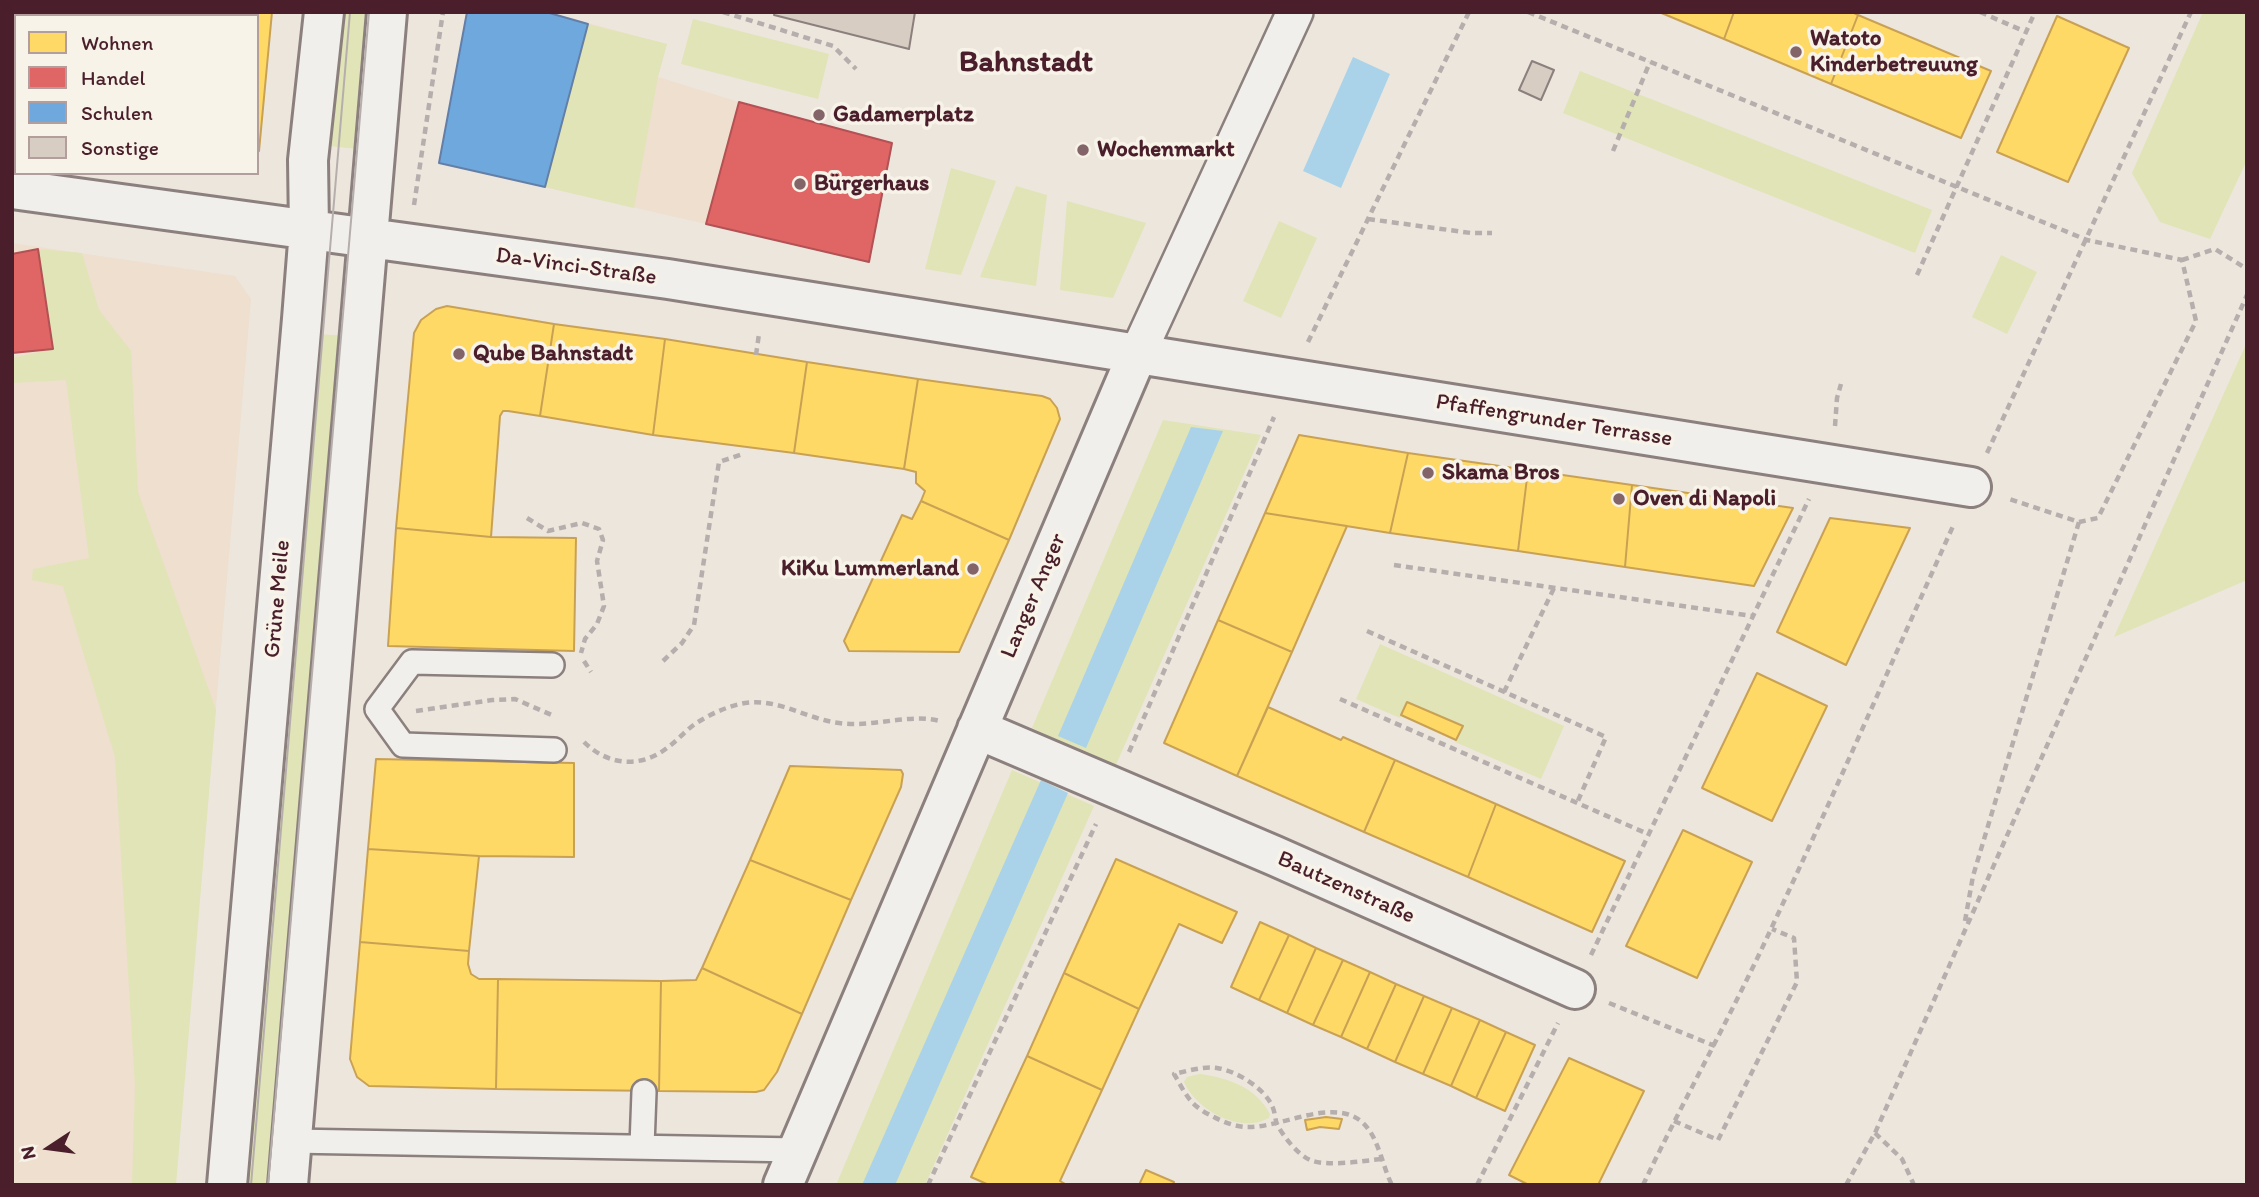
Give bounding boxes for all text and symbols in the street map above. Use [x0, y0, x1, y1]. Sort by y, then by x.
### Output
legend [14, 14, 259, 175]
place label: Watoto Kinderbetreuung [1810, 25, 1978, 79]
text: Wohnen [81, 30, 153, 55]
marker: Watoto Kinderbetreuung [1788, 44, 1804, 60]
district label: Bahnstadt [959, 45, 1093, 81]
text: Handel [81, 65, 146, 90]
text: Schulen [81, 100, 153, 125]
place label: Gadamerplatz [833, 101, 974, 129]
marker: Gadamerplatz [811, 107, 827, 123]
text: Sonstige [81, 135, 159, 160]
place label: Wochenmarkt [1097, 136, 1235, 164]
marker: Wochenmarkt [1075, 142, 1091, 158]
place label: Bürgerhaus [814, 170, 929, 198]
marker: Bürgerhaus [792, 176, 808, 192]
street label: Da-Vinci-Straße [494, 242, 658, 292]
place label: Qube Bahnstadt [473, 340, 633, 368]
marker: Qube Bahnstadt [451, 346, 467, 362]
street label: Pfaffengrunder Terrasse [1434, 389, 1674, 453]
place label: Skama Bros [1442, 459, 1560, 487]
marker: Skama Bros [1420, 465, 1436, 481]
place label: Oven di Napoli [1633, 485, 1776, 513]
marker: Oven di Napoli [1611, 491, 1627, 507]
street label: Langer Anger [995, 529, 1073, 663]
street label: Grüne Meile [259, 539, 297, 659]
place label: KiKu Lummerland [781, 555, 959, 583]
marker: KiKu Lummerland [965, 561, 981, 577]
street label: Bautzenstraße [1273, 845, 1419, 931]
north arrow [14, 1113, 84, 1183]
text: N [15, 1144, 41, 1162]

